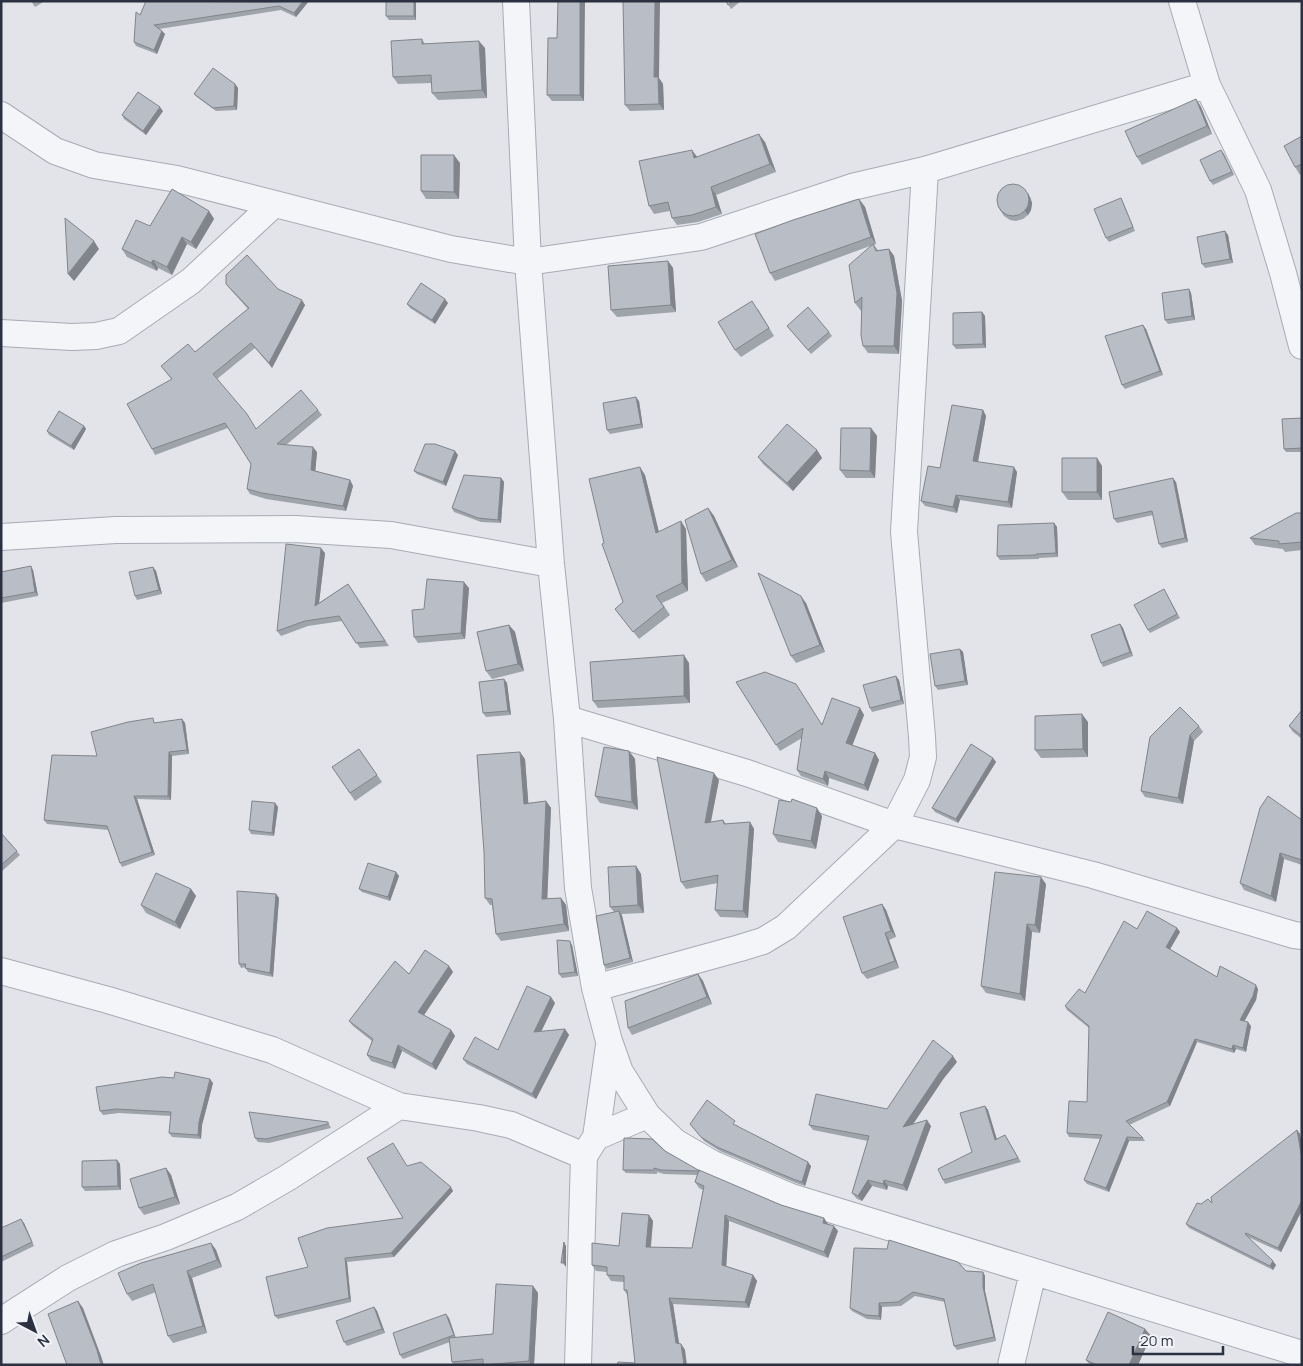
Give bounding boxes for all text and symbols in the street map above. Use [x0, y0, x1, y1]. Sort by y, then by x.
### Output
north arrow [10, 1306, 60, 1356]
scale bar [1133, 1324, 1223, 1356]
text: 20 m [1140, 1330, 1173, 1351]
text: N [34, 1331, 54, 1352]

